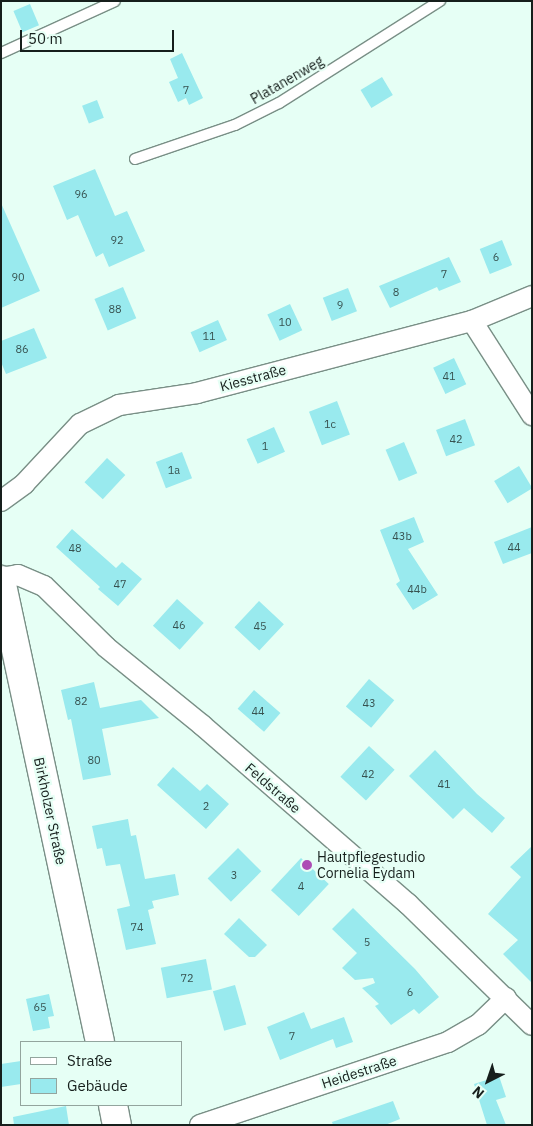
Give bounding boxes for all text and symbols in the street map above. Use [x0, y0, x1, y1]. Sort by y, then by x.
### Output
scale bar [22, 20, 176, 52]
text: 50 m [28, 29, 63, 48]
street label: Platanenweg [248, 52, 326, 108]
house number: 7 [183, 83, 189, 97]
house number: 96 [74, 187, 88, 201]
house number: 92 [110, 233, 124, 247]
house number: 6 [493, 250, 499, 264]
house number: 7 [441, 267, 447, 281]
house number: 90 [11, 270, 25, 284]
house number: 8 [393, 285, 399, 299]
house number: 9 [337, 298, 343, 312]
house number: 88 [108, 302, 122, 316]
house number: 10 [278, 315, 292, 329]
house number: 11 [202, 329, 216, 343]
house number: 86 [15, 342, 29, 356]
street label: Kiesstraße [218, 361, 288, 395]
house number: 41 [442, 369, 456, 383]
house number: 1c [324, 417, 336, 431]
house number: 42 [449, 432, 463, 446]
house number: 1 [262, 439, 268, 453]
house number: 1a [168, 463, 180, 477]
house number: 43b [392, 529, 412, 543]
house number: 44 [507, 540, 521, 554]
house number: 48 [68, 541, 82, 555]
house number: 47 [113, 577, 127, 591]
house number: 44b [407, 582, 427, 596]
house number: 46 [172, 618, 186, 632]
house number: 45 [253, 619, 267, 633]
house number: 82 [74, 694, 88, 708]
house number: 43 [362, 696, 376, 710]
house number: 44 [251, 704, 265, 718]
house number: 80 [87, 753, 101, 767]
street label: Birkholzer Straße [30, 756, 70, 866]
street label: Feldstraße [242, 759, 304, 817]
house number: 42 [361, 767, 375, 781]
house number: 41 [437, 777, 451, 791]
house number: 2 [203, 799, 209, 813]
place label: Hautpflegestudio Cornelia Eydam [317, 849, 425, 882]
marker: Hautpflegestudio Cornelia Eydam [301, 859, 313, 871]
house number: 3 [231, 868, 237, 882]
house number: 4 [298, 879, 304, 893]
house number: 74 [130, 920, 144, 934]
house number: 5 [364, 935, 370, 949]
house number: 72 [180, 971, 194, 985]
house number: 6 [407, 985, 413, 999]
house number: 65 [33, 1000, 47, 1014]
house number: 7 [289, 1029, 295, 1043]
legend [20, 1041, 182, 1106]
text: Straße [67, 1051, 112, 1070]
street label: Heidestraße [319, 1052, 399, 1092]
north arrow [463, 1056, 513, 1106]
text: Gebäude [67, 1076, 128, 1095]
text: N [468, 1082, 488, 1102]

